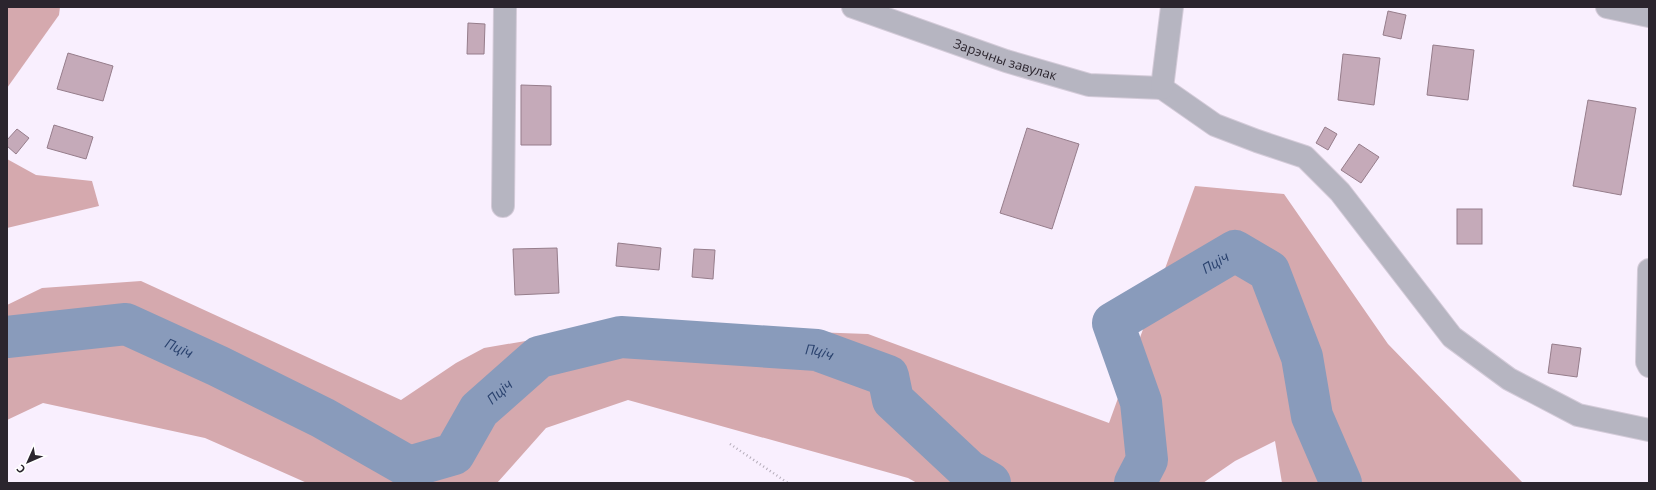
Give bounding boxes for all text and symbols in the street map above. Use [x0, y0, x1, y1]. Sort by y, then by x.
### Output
street label: Зарэчны завулак [951, 34, 1059, 84]
water label: Пціч [1198, 246, 1233, 278]
water label: Пціч [162, 333, 197, 363]
water label: Пціч [805, 339, 837, 364]
water label: Пціч [482, 374, 517, 408]
north arrow [8, 442, 48, 482]
text: С [13, 462, 28, 477]

